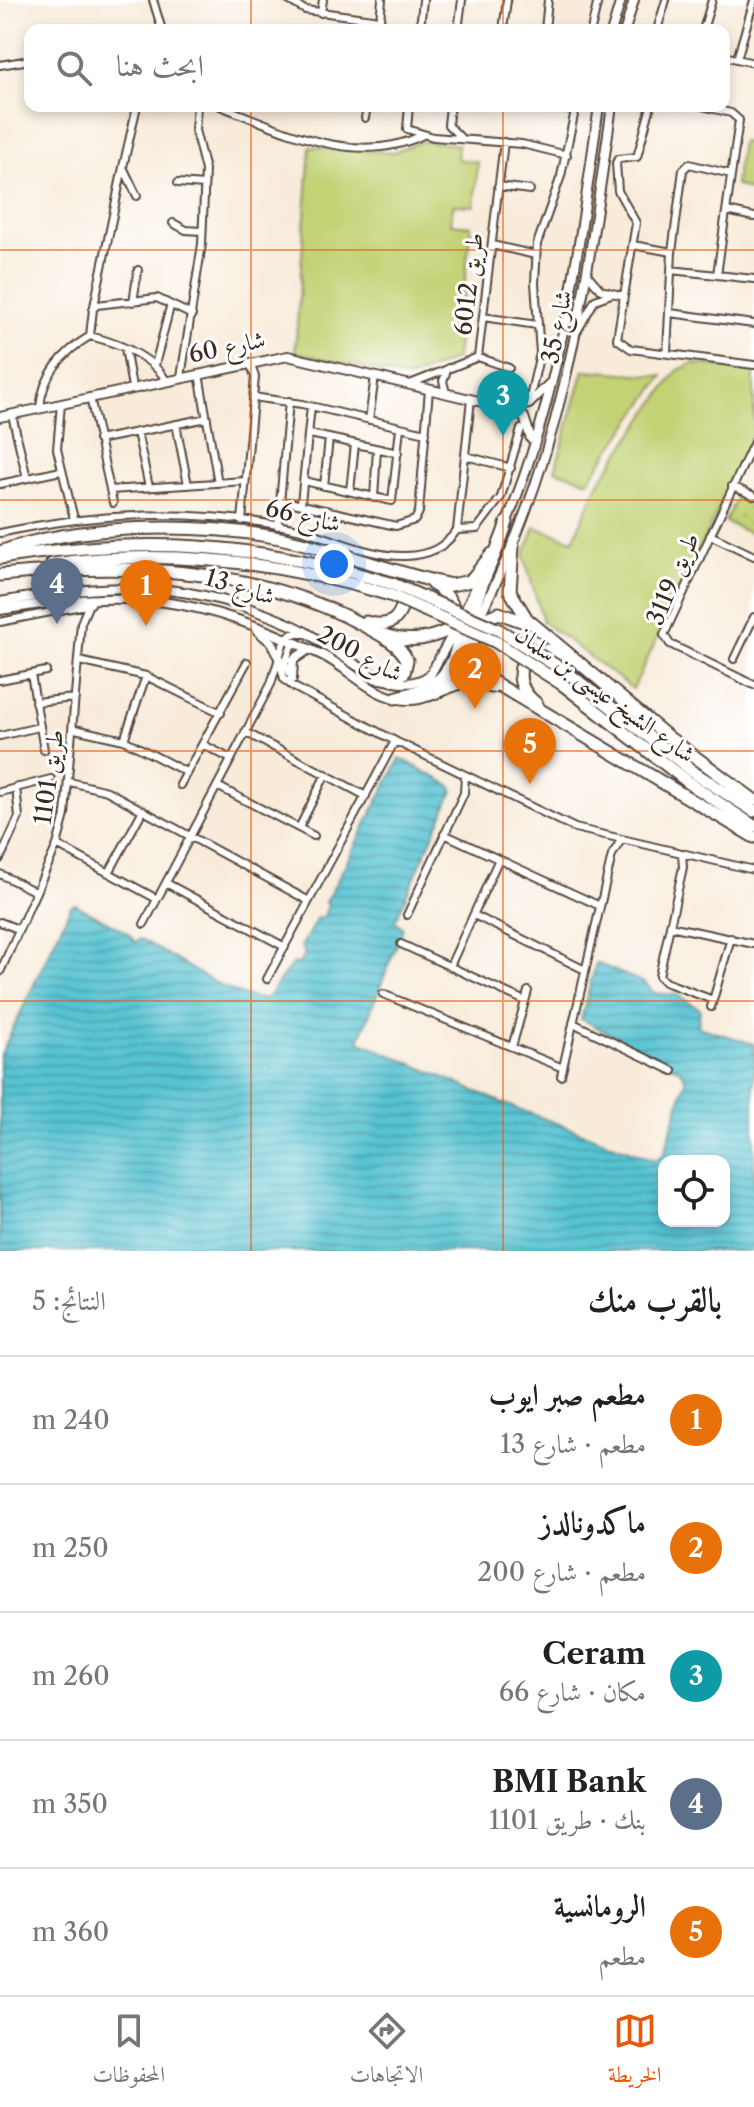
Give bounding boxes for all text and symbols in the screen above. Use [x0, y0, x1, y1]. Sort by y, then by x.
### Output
search box [24, 24, 730, 112]
icon: search [52, 46, 96, 90]
text: ابحث هنا [116, 47, 204, 84]
street label: طريق 6012 [448, 231, 490, 337]
street label: شارع 35 [535, 288, 584, 367]
street label: شارع 60 [186, 324, 269, 375]
pin: 3 [477, 370, 529, 436]
street label: شارع 66 [261, 493, 343, 544]
street label: طريق 3119 [640, 528, 706, 630]
your location [314, 544, 354, 584]
pin: 4 [31, 558, 83, 624]
pin: 1 [120, 560, 172, 626]
street label: شارع 13 [200, 562, 279, 617]
street label: شارع 200 [310, 619, 408, 693]
street label: شارع الشيخ عيسى بن سلمان [506, 619, 701, 774]
pin: 2 [449, 643, 501, 709]
pin: 5 [504, 718, 556, 784]
street label: طريق 1101 [27, 727, 71, 827]
map controls [658, 1155, 730, 1227]
button: locate [658, 1155, 730, 1227]
text: بالقرب منك [588, 1278, 722, 1320]
text: النتائج: 5 [32, 1285, 106, 1317]
text: مطعم صبر ايوب [488, 1376, 646, 1413]
text: 240 m [32, 1404, 110, 1436]
text: 1 [690, 1404, 702, 1436]
text: مطعم · شارع 13 [500, 1428, 646, 1460]
text: ماكدونالدز [540, 1504, 646, 1541]
text: 250 m [32, 1532, 109, 1564]
text: 2 [688, 1532, 704, 1564]
text: مطعم · شارع 200 [477, 1556, 646, 1588]
text: Ceram [542, 1635, 646, 1672]
text: 260 m [32, 1660, 110, 1692]
text: 3 [689, 1660, 703, 1692]
text: مكان · شارع 66 [499, 1676, 646, 1708]
text: BMI Bank [492, 1763, 646, 1800]
text: 350 m [32, 1788, 108, 1820]
text: 4 [688, 1788, 704, 1820]
text: بنك · طريق 1101 [489, 1804, 646, 1836]
text: الرومانسية [554, 1888, 646, 1925]
text: 360 m [32, 1916, 109, 1948]
text: 5 [689, 1916, 703, 1948]
text: مطعم [598, 1940, 646, 1972]
tab: المحفوظات [92, 2009, 165, 2096]
tab: الاتجاهات [350, 2009, 423, 2096]
tab: الخريطة [608, 2009, 662, 2096]

